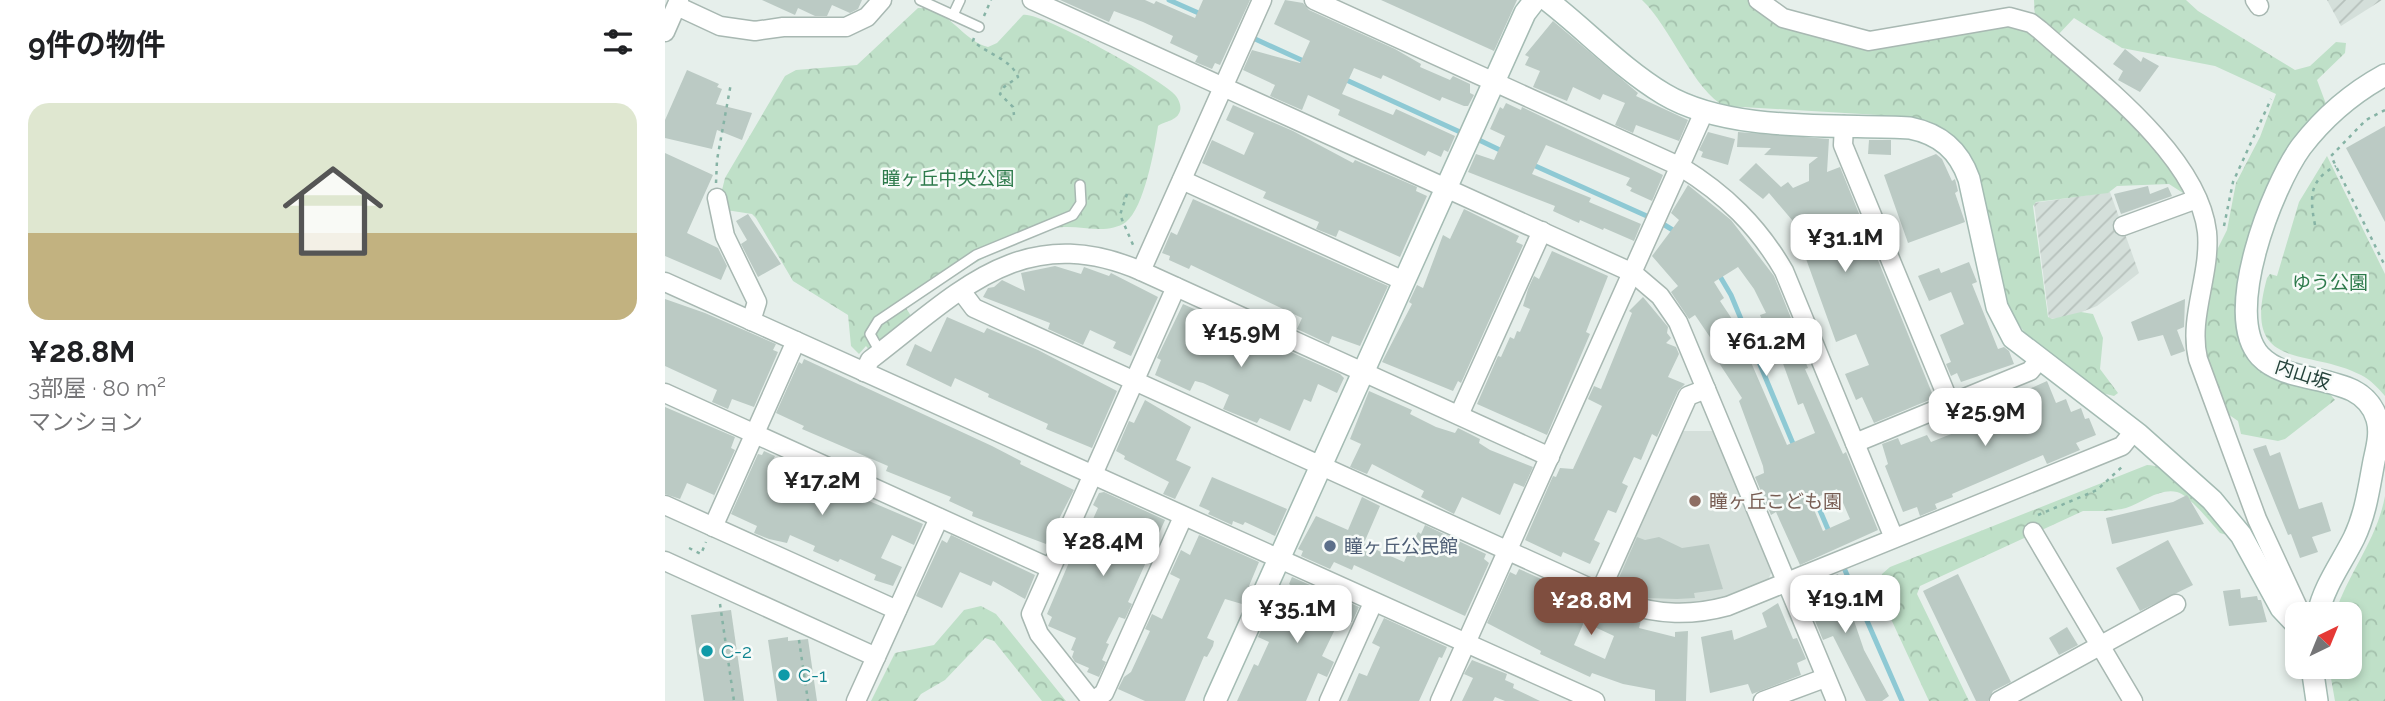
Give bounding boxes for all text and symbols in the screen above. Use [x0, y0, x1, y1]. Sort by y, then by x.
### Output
icon: filters [599, 23, 637, 61]
text: 9件の物件 [28, 27, 166, 62]
icon: home [270, 148, 396, 274]
park label: 瞳ヶ丘中央公園 [881, 167, 1015, 189]
pin: ¥31.1M [1788, 215, 1902, 274]
text: ¥31.1M [1806, 223, 1884, 250]
park label: ゆう公園 [2292, 271, 2368, 293]
pin: ¥15.9M [1184, 310, 1298, 369]
text: ¥15.9M [1201, 318, 1281, 345]
pin: ¥61.2M [1709, 318, 1823, 378]
text: ¥61.2M [1726, 327, 1806, 354]
text: ¥28.8M [28, 334, 135, 369]
street label: 内山坂 [2272, 355, 2334, 393]
text: 3部屋 · 80 m² [28, 374, 166, 401]
pin: ¥25.9M [1928, 388, 2042, 448]
text: ¥25.9M [1945, 397, 2025, 424]
text: マンション [28, 408, 143, 435]
pin: ¥17.2M [765, 458, 879, 517]
text: ¥17.2M [783, 466, 861, 493]
place label: 瞳ヶ丘こども園 [1709, 490, 1842, 512]
marker: 瞳ヶ丘こども園 [1687, 493, 1703, 509]
pin: ¥28.4M [1046, 518, 1160, 578]
text: ¥28.4M [1062, 527, 1144, 554]
place label: 瞳ヶ丘公民館 [1344, 535, 1458, 557]
marker: 瞳ヶ丘公民館 [1322, 538, 1338, 554]
pin: ¥19.1M [1788, 576, 1902, 635]
pin: ¥28.8M [1534, 578, 1648, 637]
text: ¥19.1M [1806, 584, 1884, 611]
pin: ¥35.1M [1240, 586, 1354, 645]
text: ¥28.8M [1550, 586, 1632, 613]
text: ¥35.1M [1258, 594, 1336, 621]
north arrow [2285, 602, 2363, 679]
map controls [2285, 602, 2362, 679]
place label: C-2 [721, 640, 752, 662]
marker: C-2 [699, 643, 715, 659]
place label: C-1 [798, 664, 827, 686]
marker: C-1 [776, 667, 792, 683]

